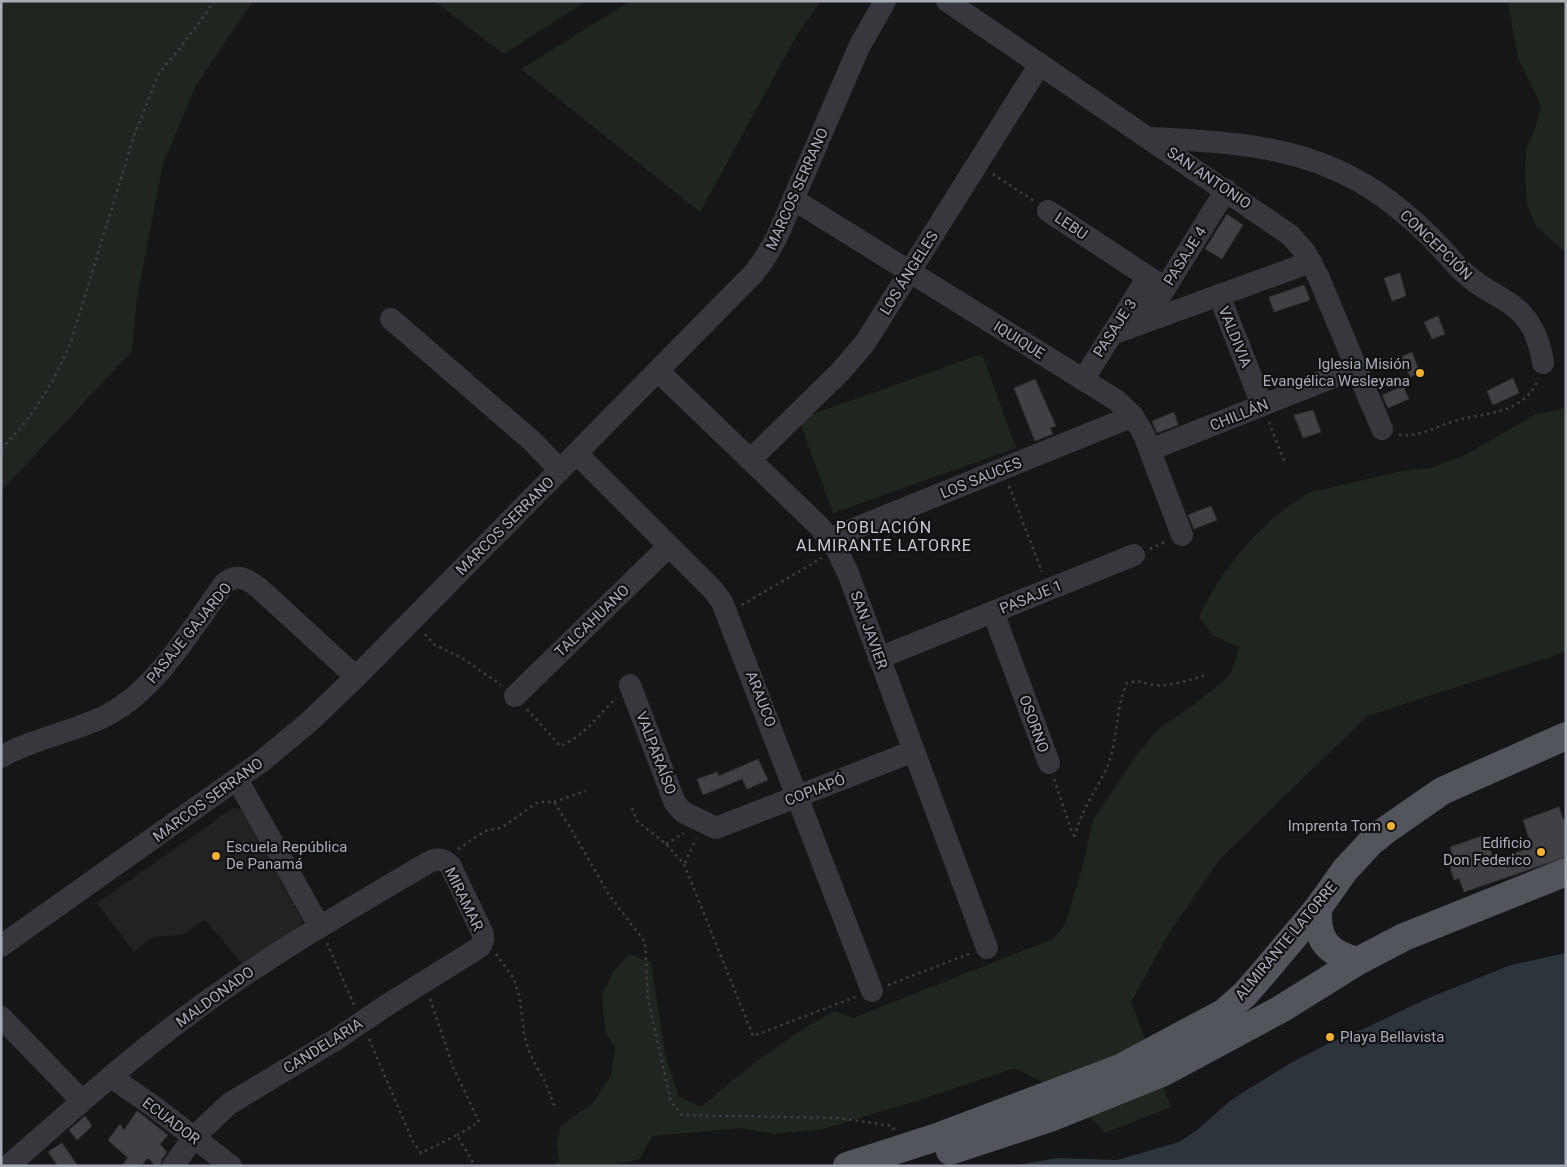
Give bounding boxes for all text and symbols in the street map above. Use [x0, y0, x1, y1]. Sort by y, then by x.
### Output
street label: MARCOS SERRANO [762, 125, 832, 253]
street label: SAN ANTONIO [1164, 143, 1254, 213]
street label: CONCEPCIÓN [1396, 206, 1476, 284]
street label: LEBU [1051, 209, 1091, 243]
street label: PASAJE 4 [1160, 223, 1210, 289]
street label: LOS ÁNGELES [876, 228, 942, 318]
street label: PASAJE 3 [1090, 295, 1140, 361]
street label: VALDIVIA [1215, 304, 1255, 370]
street label: IQUIQUE [990, 317, 1048, 363]
place label: Iglesia Misión Evangélica Wesleyana [1263, 355, 1410, 390]
marker: Iglesia Misión Evangélica Wesleyana [1414, 367, 1426, 379]
street label: CHILLÁN [1207, 395, 1271, 435]
street label: LOS SAUCES [938, 454, 1024, 502]
street label: MARCOS SERRANO [452, 473, 558, 579]
district label: POBLACIÓN ALMIRANTE LATORRE [796, 517, 972, 555]
street label: PASAJE 1 [997, 576, 1065, 618]
street label: PASAJE GAJARDO [143, 579, 235, 687]
street label: TALCAHUANO [551, 581, 633, 661]
street label: SAN JAVIER [847, 588, 891, 672]
street label: ARAUCO [742, 668, 780, 730]
street label: OSORNO [1015, 693, 1053, 755]
street label: VALPARAÍSO [632, 709, 680, 797]
street label: MARCOS SERRANO [149, 754, 267, 846]
street label: COPIAPÓ [782, 770, 848, 810]
place label: Imprenta Tom [1288, 817, 1381, 835]
marker: Imprenta Tom [1385, 820, 1397, 832]
place label: Edificio Don Federico [1443, 834, 1531, 869]
place label: Escuela República De Panamá [226, 838, 348, 873]
marker: Edificio Don Federico [1535, 846, 1547, 858]
marker: Escuela República De Panamá [210, 850, 222, 862]
street label: MIRAMAR [441, 864, 487, 934]
street label: ALMIRANTE LATORRE [1231, 878, 1341, 1004]
street label: MALDONADO [172, 963, 258, 1031]
street label: CANDELARIA [280, 1014, 366, 1077]
place label: Playa Bellavista [1340, 1028, 1444, 1046]
marker: Playa Bellavista [1324, 1031, 1336, 1043]
street label: ECUADOR [139, 1094, 203, 1148]

